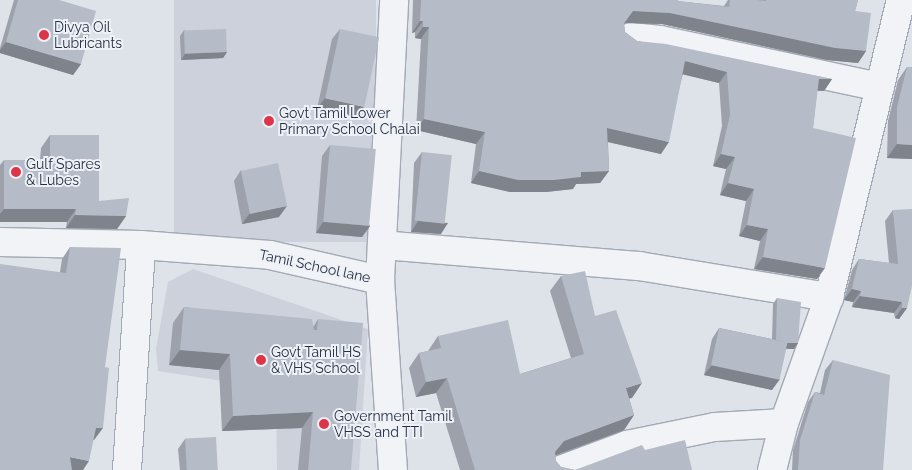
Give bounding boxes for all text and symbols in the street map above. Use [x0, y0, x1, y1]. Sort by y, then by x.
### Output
place label: Divya Oil Lubricants [54, 19, 122, 52]
marker: Divya Oil Lubricants [38, 29, 50, 41]
place label: Govt Tamil Lower Primary School Chalai [279, 105, 421, 138]
marker: Govt Tamil Lower Primary School Chalai [263, 115, 275, 127]
place label: Gulf Spares & Lubes [26, 156, 101, 188]
marker: Gulf Spares & Lubes [10, 166, 22, 178]
street label: Tamil School lane [257, 246, 373, 286]
place label: Govt Tamil HS & VHS School [271, 344, 362, 377]
marker: Govt Tamil HS & VHS School [255, 354, 267, 366]
place label: Government Tamil VHSS and TTI [334, 408, 452, 441]
marker: Government Tamil VHSS and TTI [318, 418, 330, 430]

